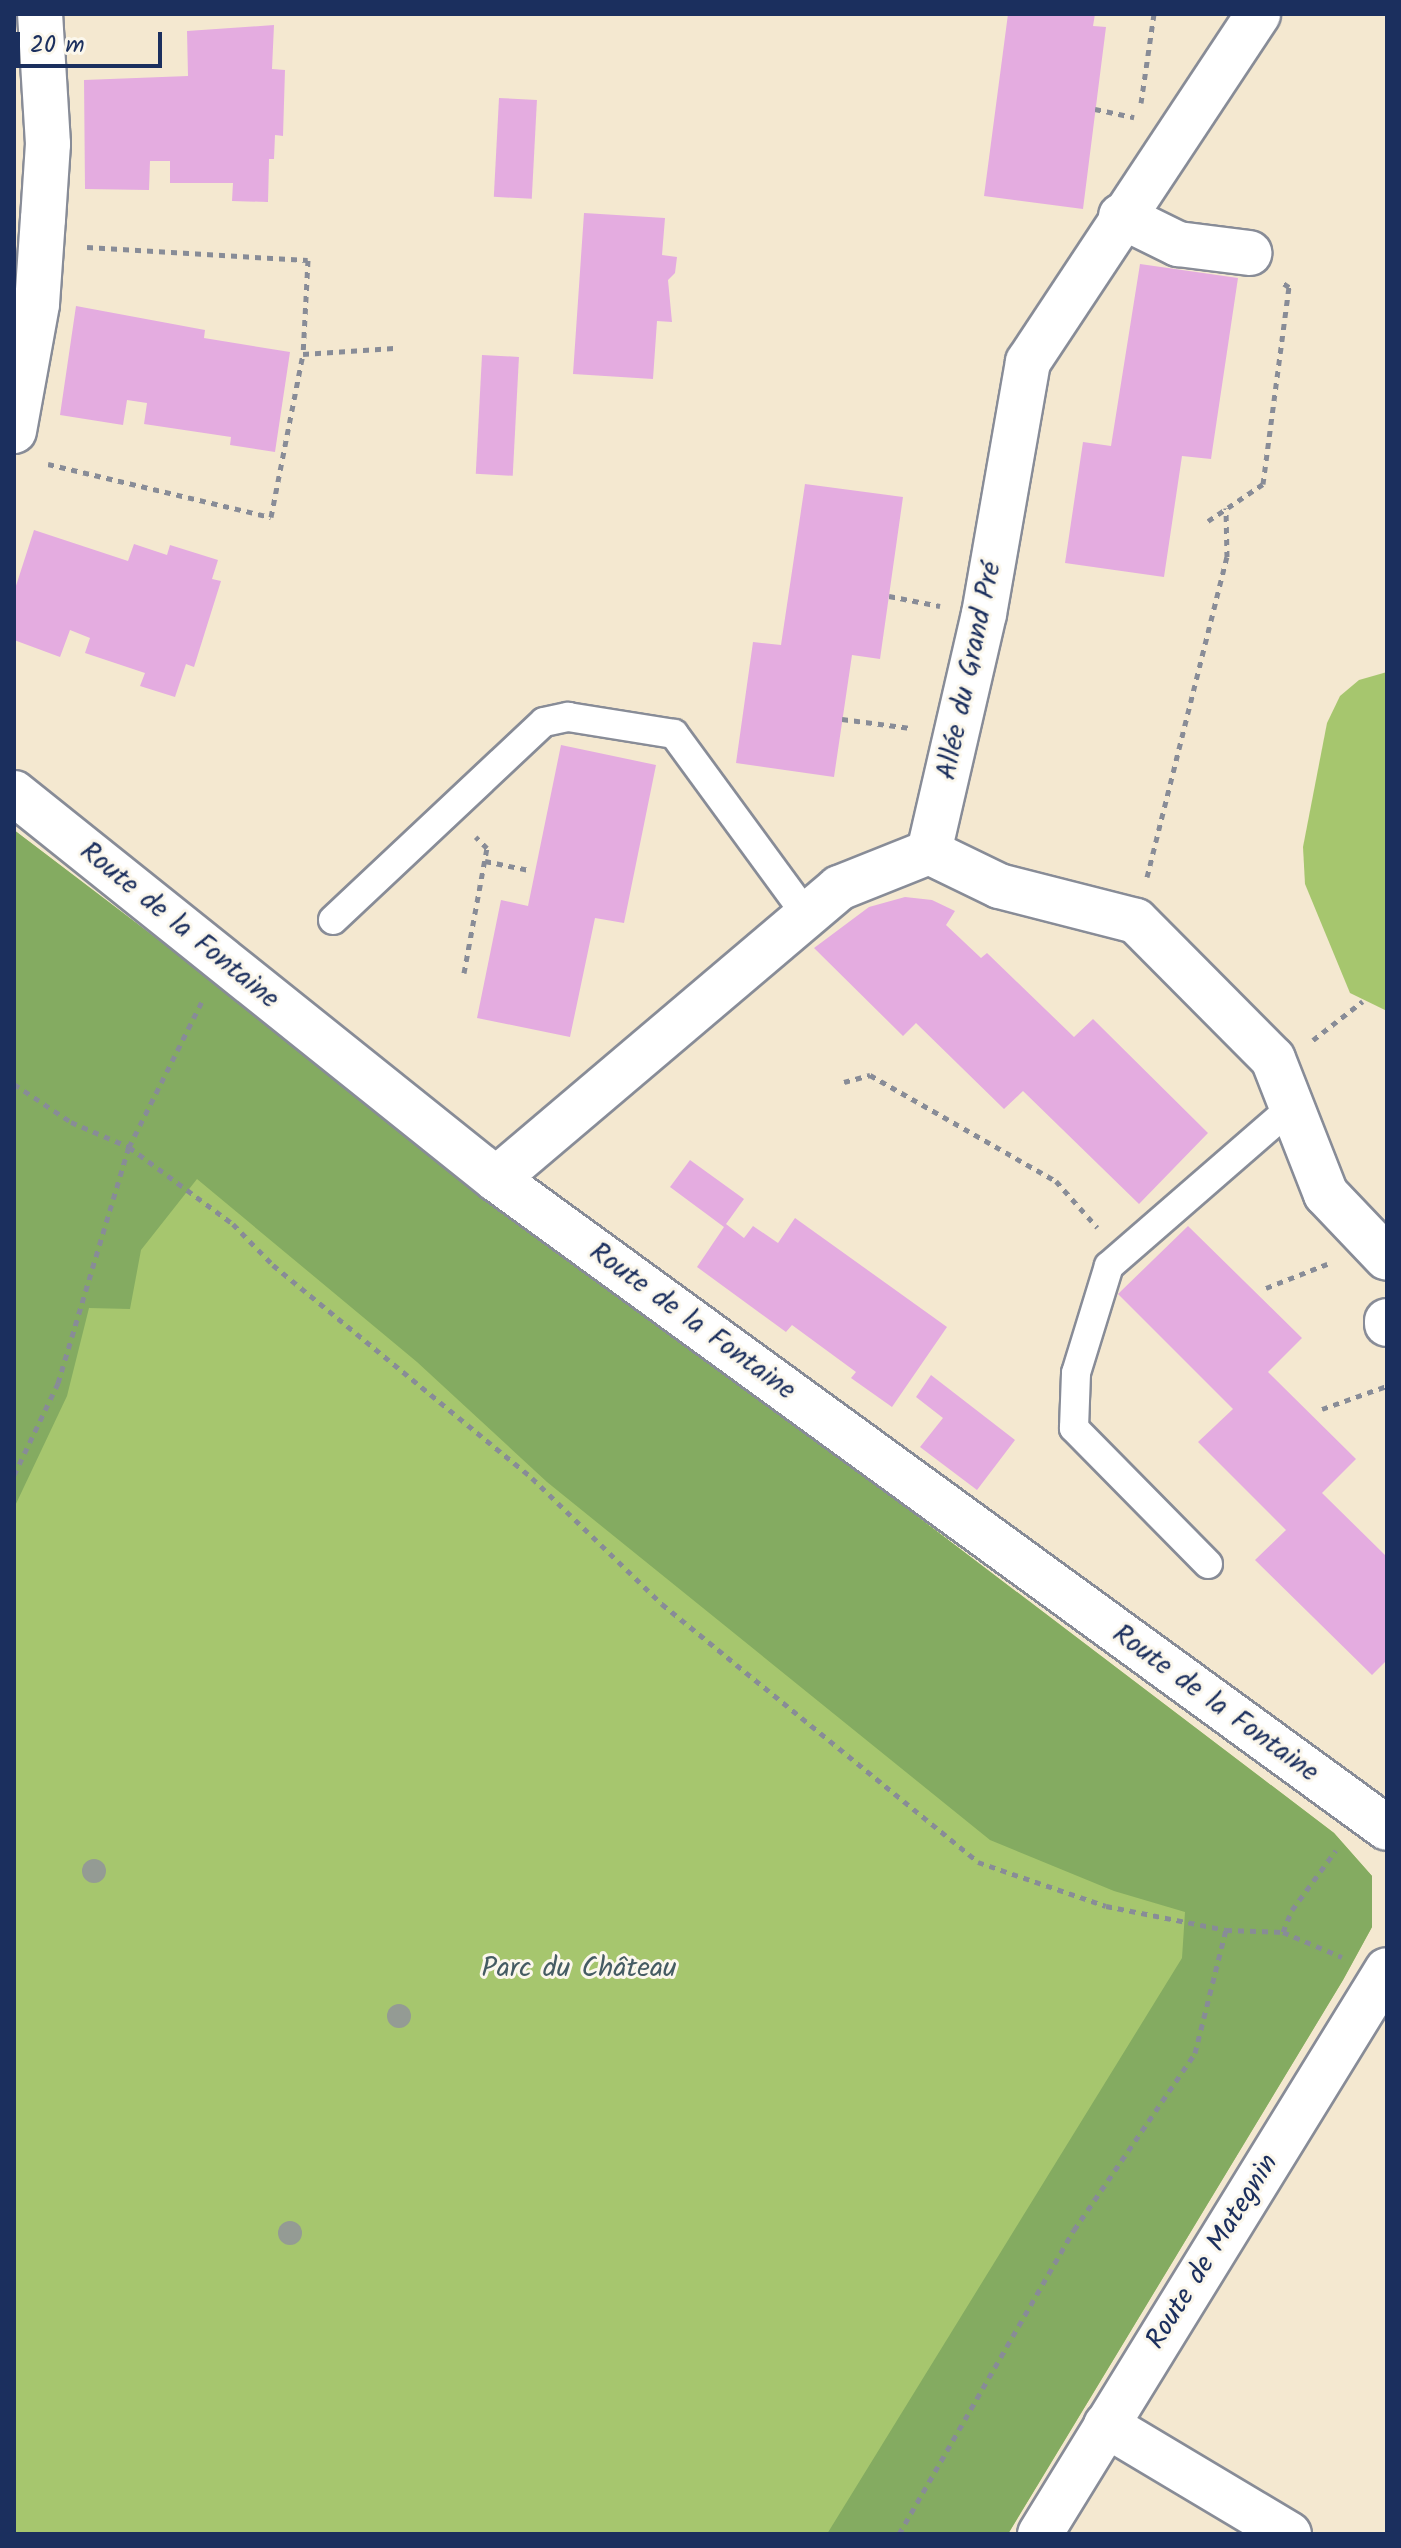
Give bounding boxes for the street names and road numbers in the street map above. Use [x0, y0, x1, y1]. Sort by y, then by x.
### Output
street label: Allée du Grand Pré [931, 559, 1009, 783]
street label: Route de la Fontaine [73, 835, 285, 1017]
street label: Route de la Fontaine [582, 1236, 802, 1408]
street label: Route de la Fontaine [1105, 1618, 1325, 1790]
street label: Route de Mategnin [1140, 2148, 1286, 2356]

